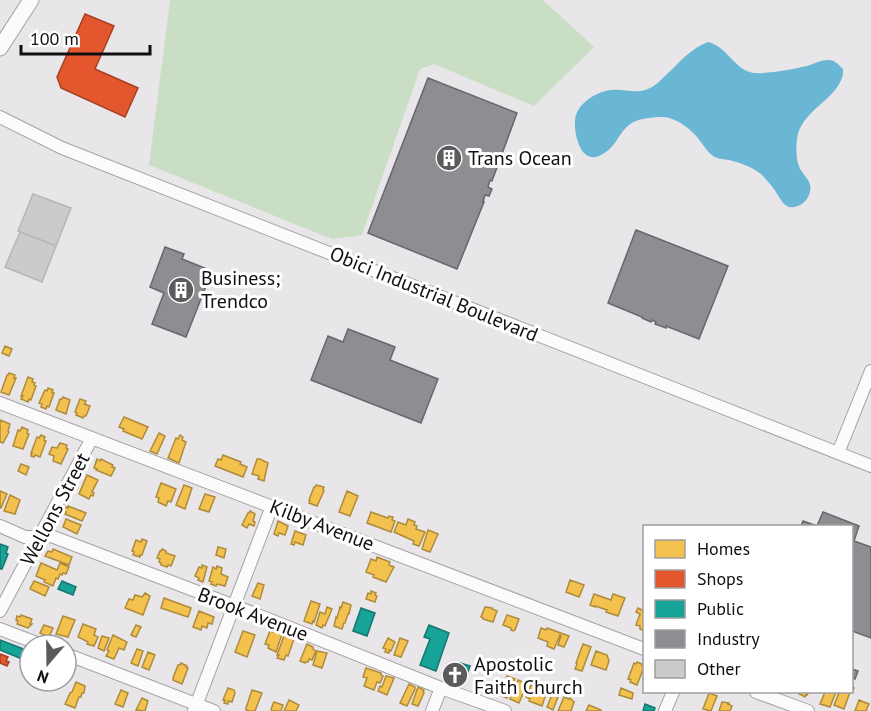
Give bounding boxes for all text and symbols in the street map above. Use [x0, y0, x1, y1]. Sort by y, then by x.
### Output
scale bar [21, 18, 150, 56]
text: 100 m [30, 27, 79, 50]
building icon: Trans Ocean [434, 143, 464, 173]
place label: Trans Ocean [468, 145, 572, 171]
street label: Obici Industrial Boulevard [326, 240, 542, 348]
place label: Business; Trendco [201, 265, 280, 314]
building icon: Business; Trendco [166, 275, 196, 305]
street label: Wellons Street [14, 448, 96, 570]
street label: Kilby Avenue [266, 493, 378, 557]
legend [643, 525, 853, 693]
text: Homes [697, 537, 750, 560]
text: Shops [697, 567, 743, 590]
street label: Brook Avenue [194, 581, 312, 647]
text: Public [697, 597, 744, 620]
text: Industry [697, 627, 760, 650]
north arrow [18, 633, 78, 693]
place label: Apostolic Faith Church [474, 651, 583, 700]
text: Other [697, 657, 741, 680]
church icon: Apostolic Faith Church [440, 660, 470, 690]
text: N [35, 666, 51, 688]

